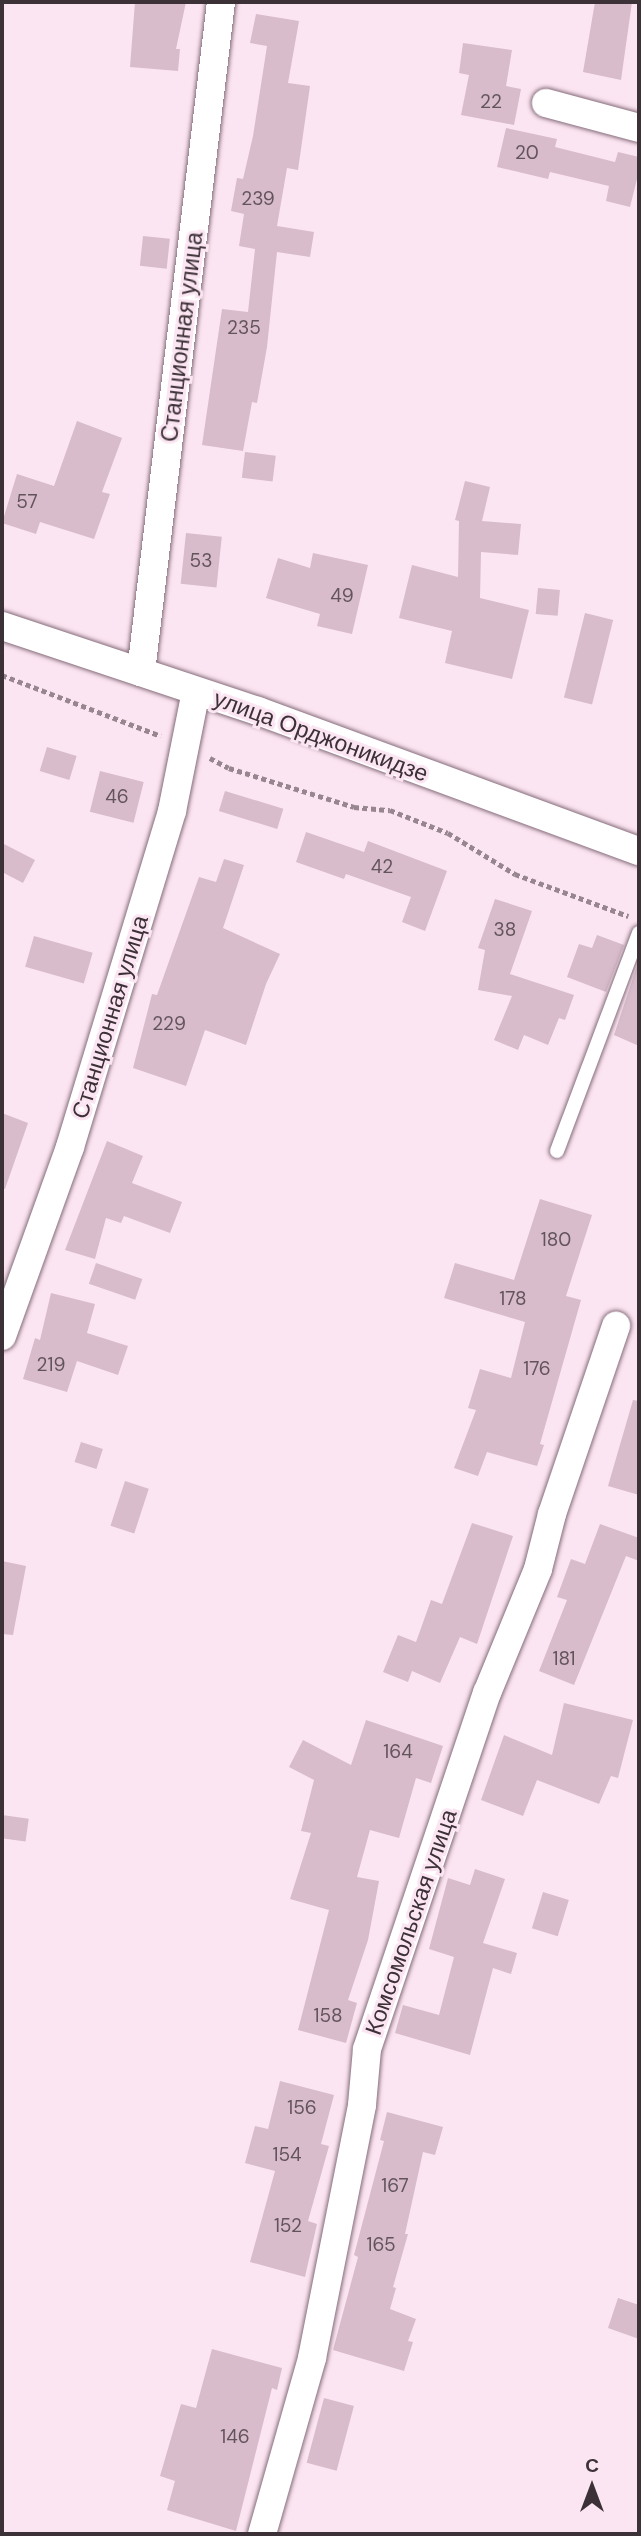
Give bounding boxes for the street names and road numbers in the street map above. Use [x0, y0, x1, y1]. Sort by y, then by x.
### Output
street label: Станционная улица [155, 231, 209, 443]
street label: улица Орджоникидзе [210, 684, 432, 788]
street label: Станционная улица [66, 912, 154, 1122]
street label: Комсомольская улица [359, 1806, 463, 2038]

